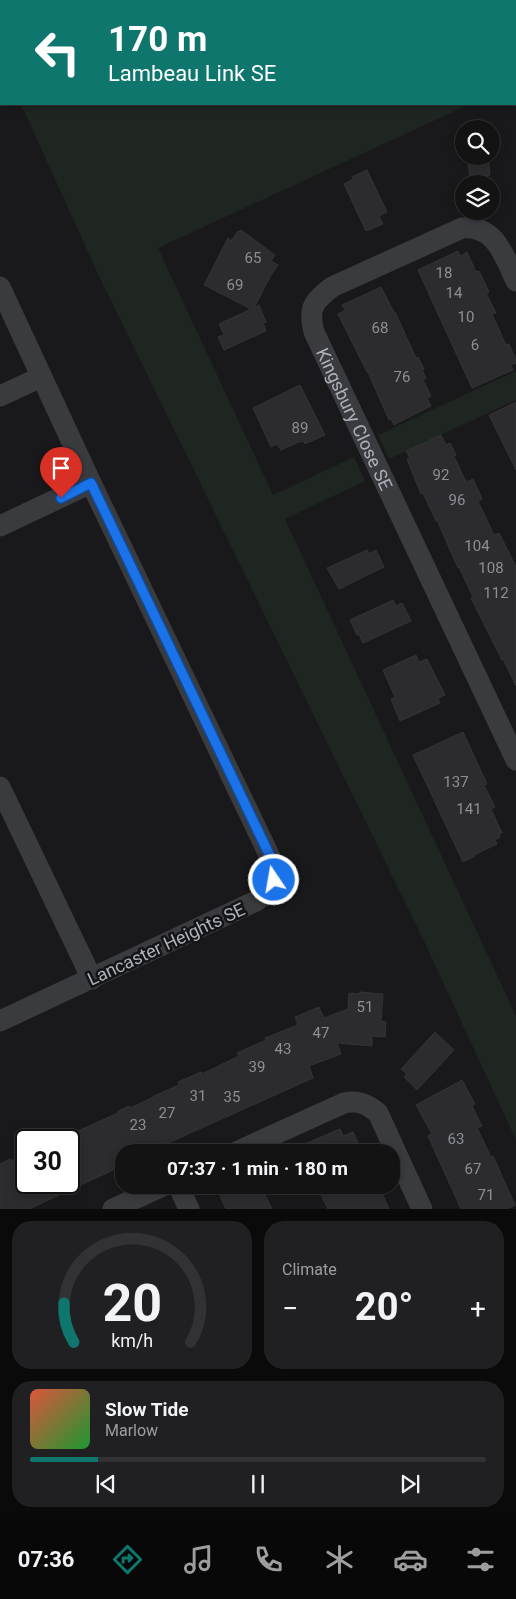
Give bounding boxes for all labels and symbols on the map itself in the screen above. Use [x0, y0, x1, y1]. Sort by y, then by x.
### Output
house number: 65 [245, 249, 261, 267]
house number: 18 [436, 264, 452, 282]
house number: 69 [227, 276, 243, 294]
house number: 14 [446, 284, 463, 302]
house number: 10 [458, 308, 474, 326]
house number: 68 [372, 319, 388, 337]
house number: 6 [471, 336, 479, 354]
street label: Kingsbury Close SE [312, 344, 398, 493]
house number: 76 [394, 368, 410, 386]
house number: 89 [292, 419, 308, 437]
pin [40, 447, 82, 498]
house number: 92 [433, 466, 449, 484]
house number: 96 [449, 491, 465, 509]
house number: 104 [464, 537, 490, 555]
house number: 108 [478, 559, 504, 577]
house number: 112 [483, 584, 509, 602]
house number: 137 [443, 773, 469, 791]
house number: 141 [456, 800, 482, 818]
position arrow [247, 853, 299, 905]
street label: Lancaster Heights SE [84, 898, 248, 990]
house number: 51 [357, 998, 373, 1016]
house number: 47 [313, 1024, 329, 1042]
house number: 43 [275, 1040, 291, 1058]
house number: 39 [249, 1058, 265, 1076]
house number: 31 [190, 1087, 206, 1105]
house number: 35 [224, 1088, 240, 1106]
house number: 27 [159, 1104, 175, 1122]
house number: 23 [130, 1116, 146, 1134]
speed limit sign: 30 [15, 1129, 80, 1194]
house number: 63 [448, 1130, 464, 1148]
house number: 67 [465, 1160, 481, 1178]
house number: 71 [478, 1186, 494, 1204]

